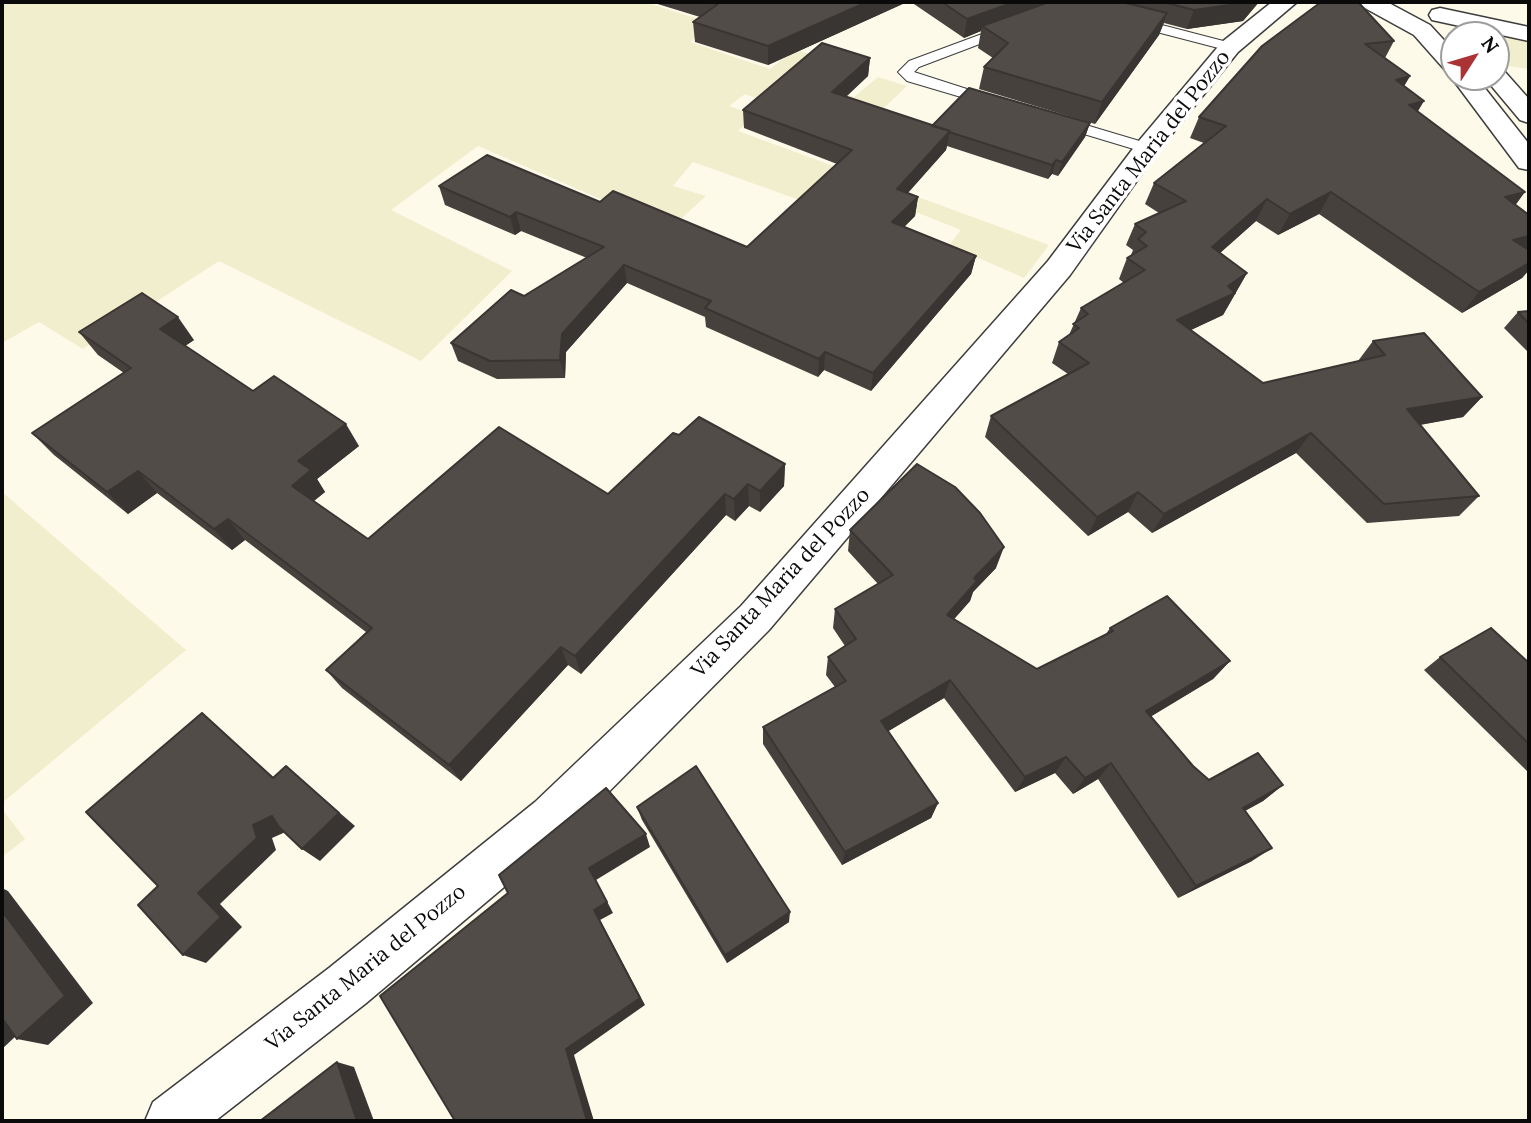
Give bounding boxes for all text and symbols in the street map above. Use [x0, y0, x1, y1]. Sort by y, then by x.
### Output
north arrow [1440, 21, 1510, 91]
text: N [1476, 31, 1504, 58]
street label: Via Santa Maria del Pozzo [1062, 46, 1236, 258]
street label: Via Santa Maria del Pozzo [686, 483, 876, 683]
street label: Via Santa Maria del Pozzo [261, 879, 471, 1057]

